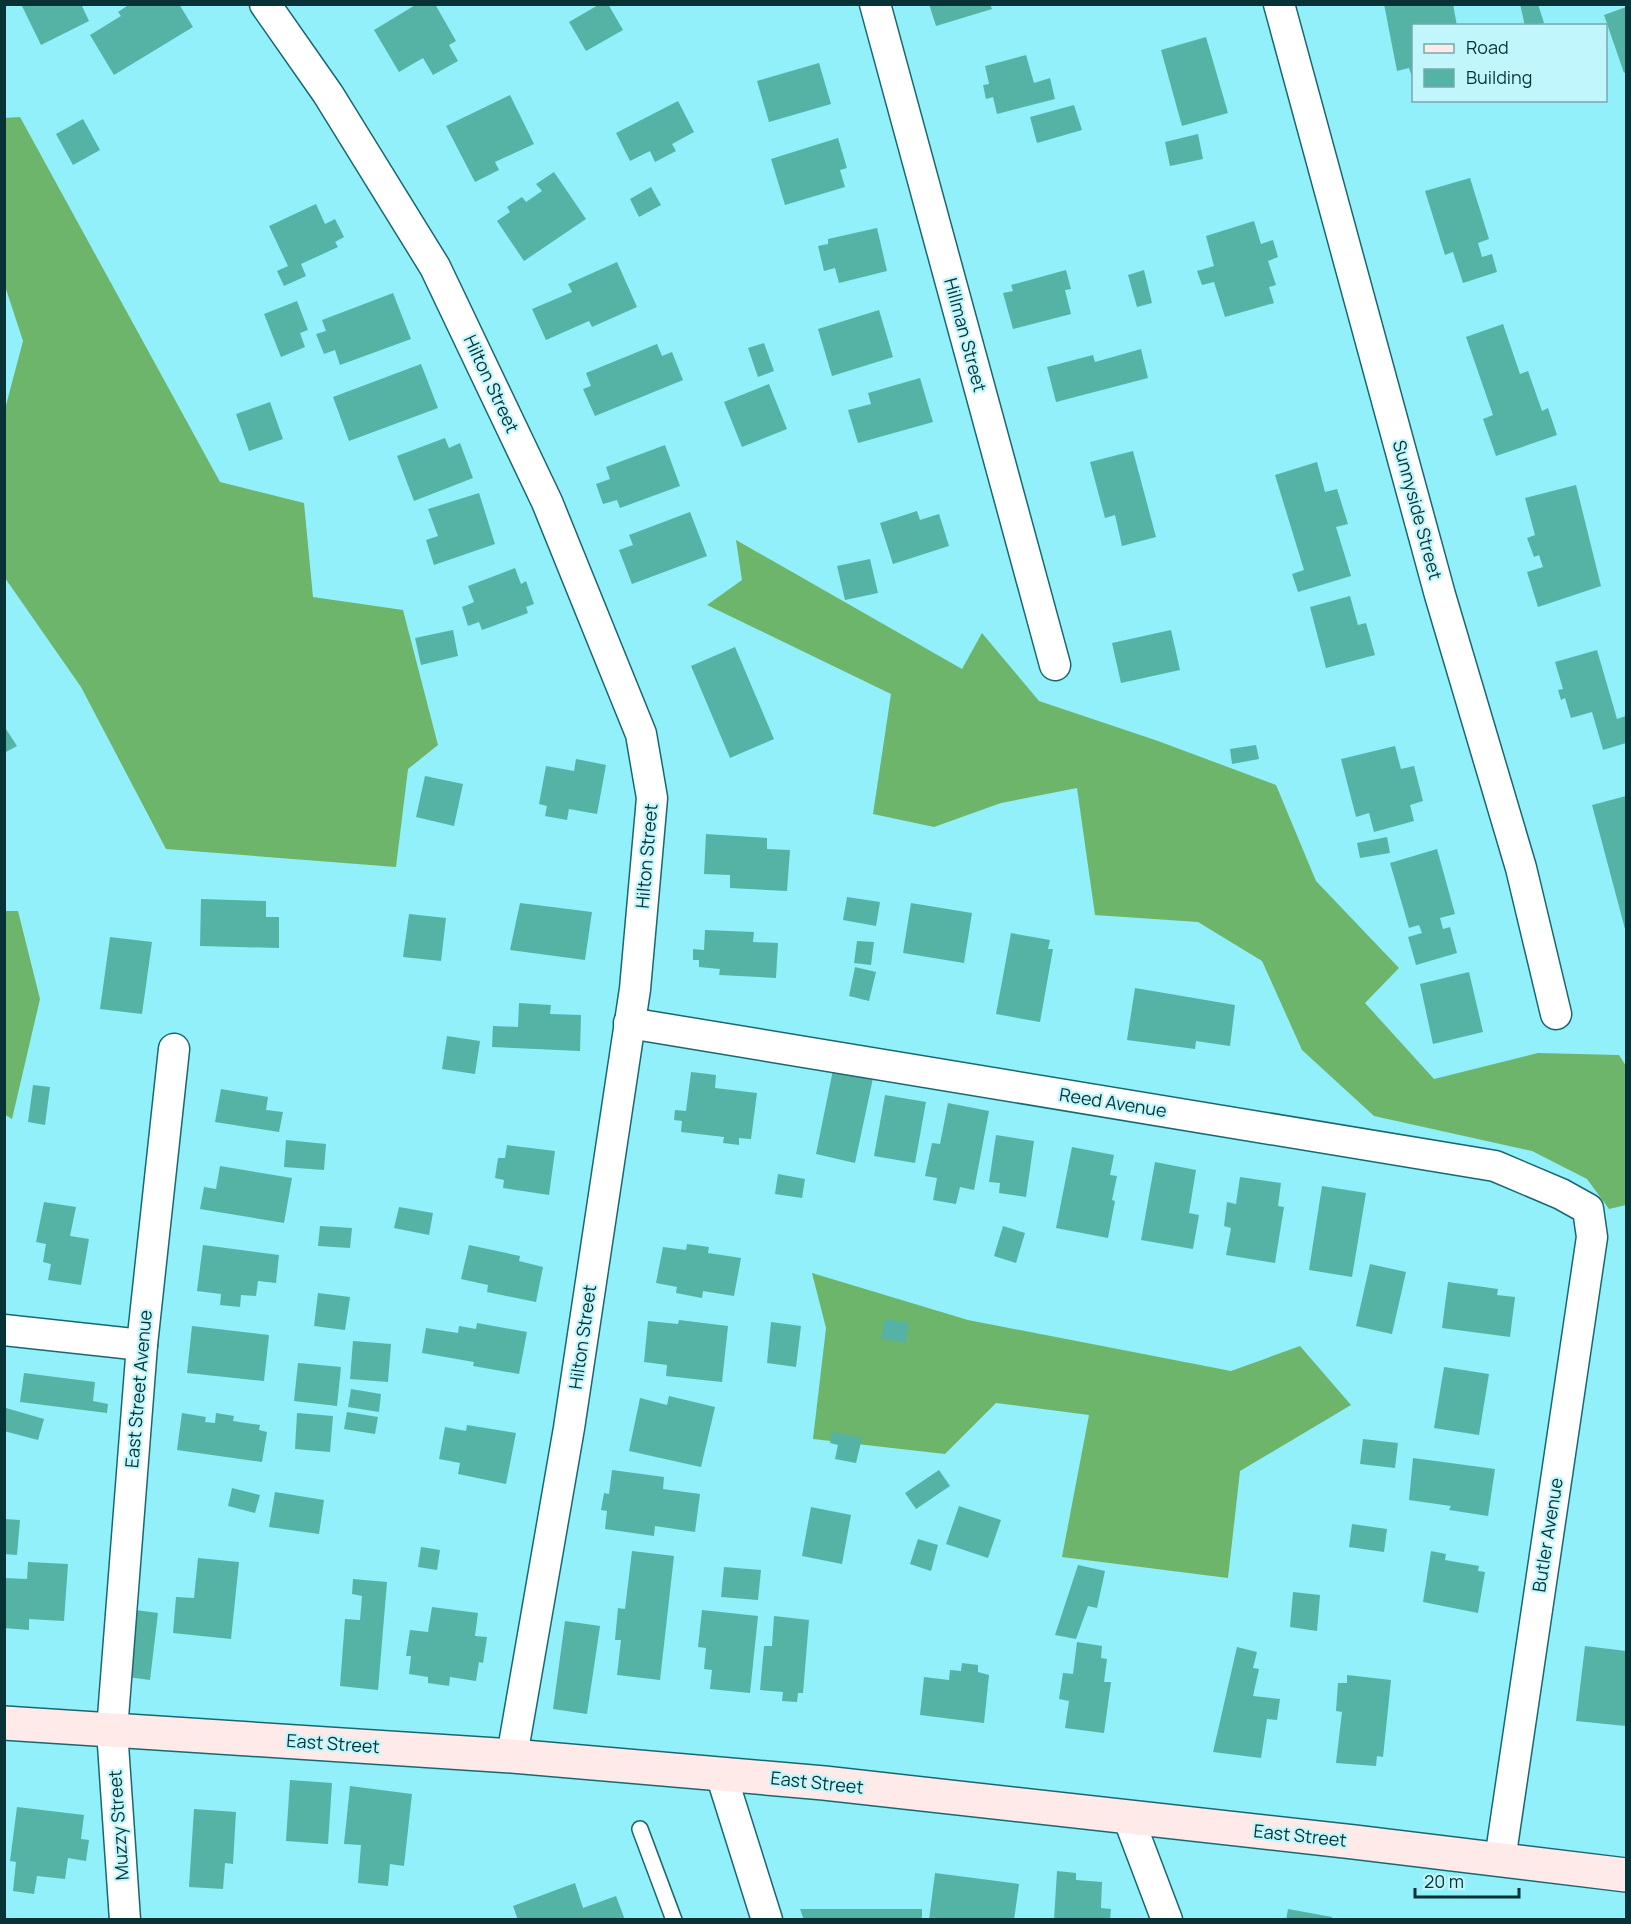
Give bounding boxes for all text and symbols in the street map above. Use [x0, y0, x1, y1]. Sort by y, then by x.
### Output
legend [1412, 24, 1607, 102]
text: Road [1466, 35, 1509, 59]
text: Building [1466, 65, 1532, 89]
street label: Hillman Street [939, 275, 993, 395]
street label: Hilton Street [459, 331, 525, 436]
street label: Sunnyside Street [1388, 437, 1448, 582]
street label: Hilton Street [629, 802, 663, 909]
street label: Reed Avenue [1058, 1082, 1169, 1122]
street label: Hilton Street [563, 1283, 601, 1391]
street label: East Street Avenue [119, 1309, 157, 1469]
street label: Butler Avenue [1526, 1476, 1568, 1594]
street label: East Street [286, 1728, 380, 1758]
street label: East Street [769, 1765, 865, 1799]
street label: Muzzy Street [102, 1769, 134, 1881]
street label: East Street [1252, 1818, 1348, 1852]
scale bar [1415, 1861, 1518, 1899]
text: 20 m [1424, 1869, 1464, 1893]

